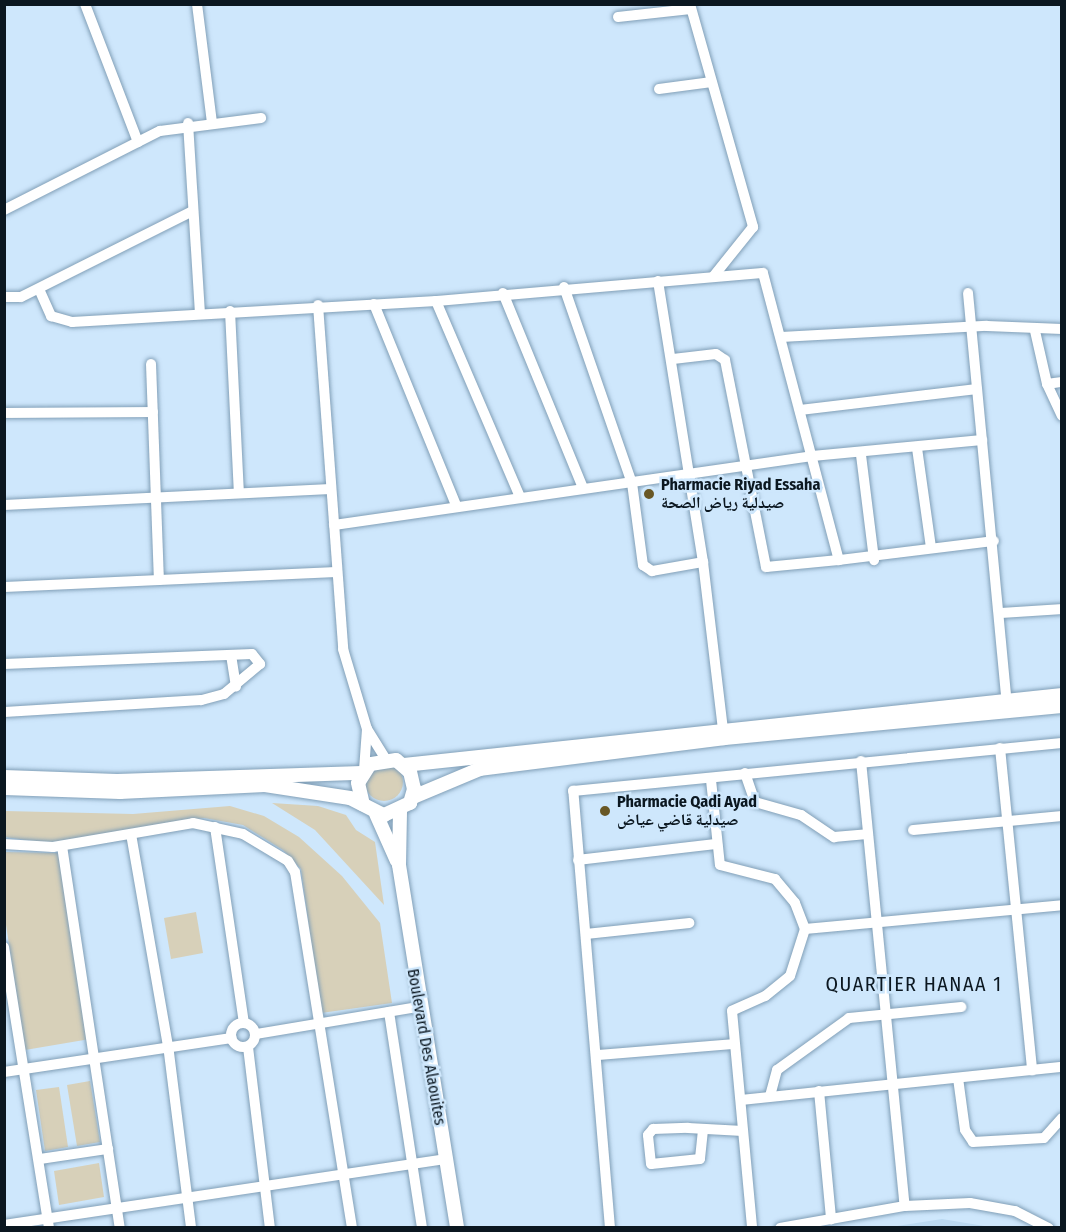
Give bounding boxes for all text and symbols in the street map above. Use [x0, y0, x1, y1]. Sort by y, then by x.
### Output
place label: Pharmacie Riyad Essaha صيدلية رياض الصحة [661, 475, 820, 513]
marker: Pharmacie Riyad Essaha صيدلية رياض الصحة [642, 487, 656, 501]
place label: Pharmacie Qadi Ayad صيدلية قاضي عياض [617, 792, 757, 830]
marker: Pharmacie Qadi Ayad صيدلية قاضي عياض [598, 804, 612, 818]
street label: Boulevard Des Alaouites [403, 967, 449, 1127]
district label: QUARTIER HANAA 1 [826, 972, 1002, 996]

